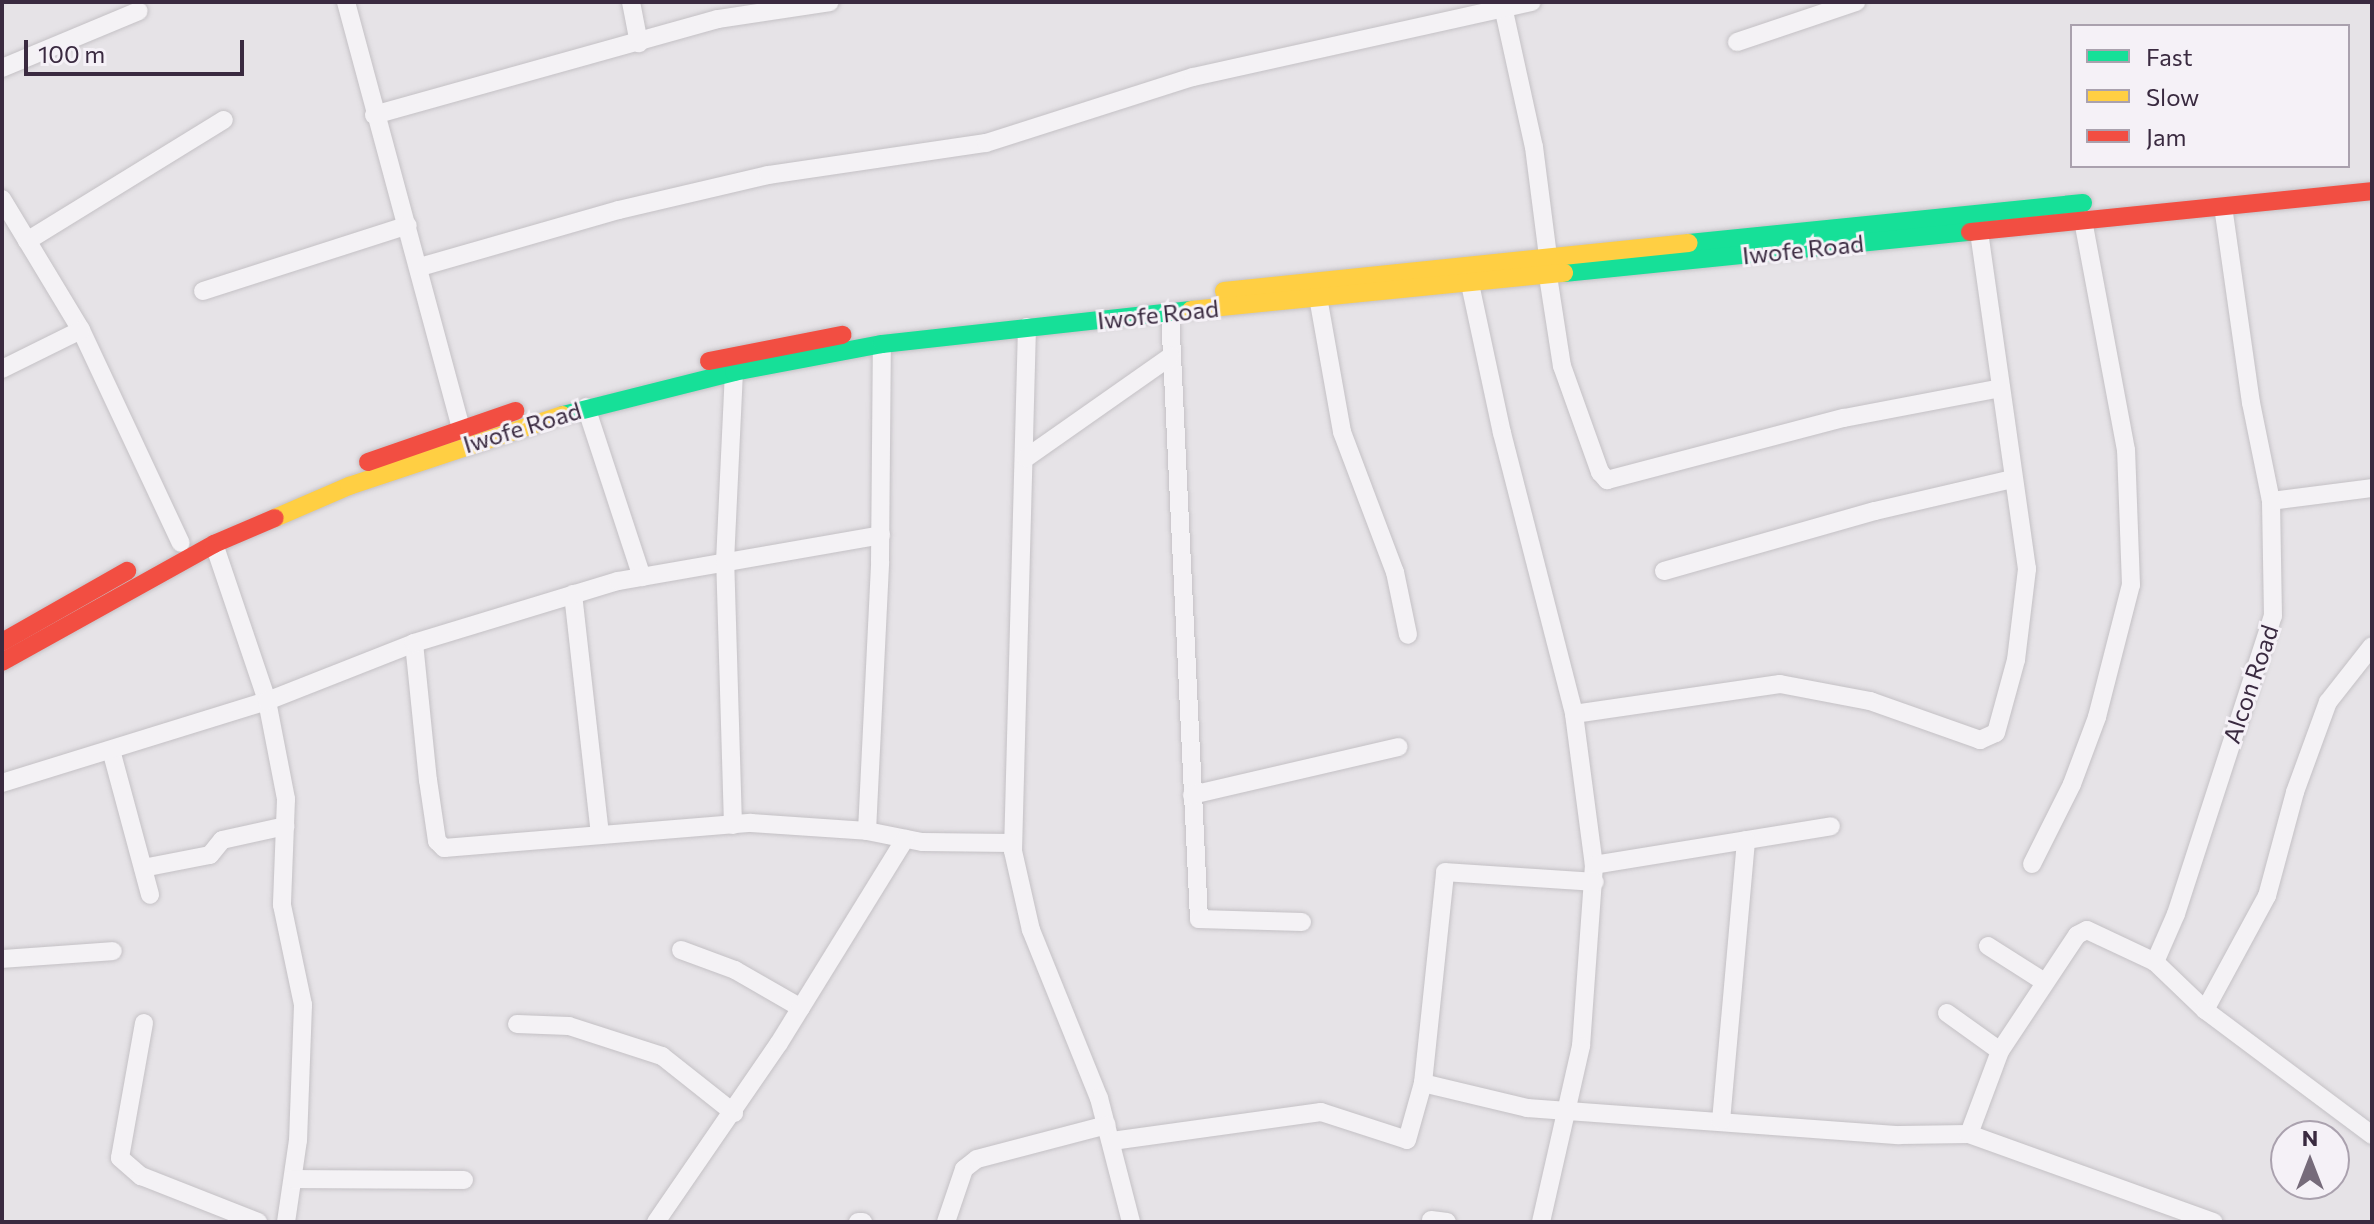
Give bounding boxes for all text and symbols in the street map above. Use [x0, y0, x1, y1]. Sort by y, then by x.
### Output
scale bar [28, 24, 248, 74]
legend [2070, 24, 2350, 168]
text: 100 m [38, 39, 105, 68]
text: Fast [2146, 42, 2193, 71]
text: Slow [2146, 82, 2199, 111]
text: Jam [2146, 122, 2186, 151]
street label: Iwofe Road [1741, 228, 1865, 270]
street label: Iwofe Road [1096, 293, 1220, 335]
street label: Iwofe Road [460, 395, 584, 459]
street label: Alcon Road [2216, 621, 2284, 747]
north arrow [2270, 1120, 2350, 1200]
text: N [2302, 1124, 2318, 1151]

